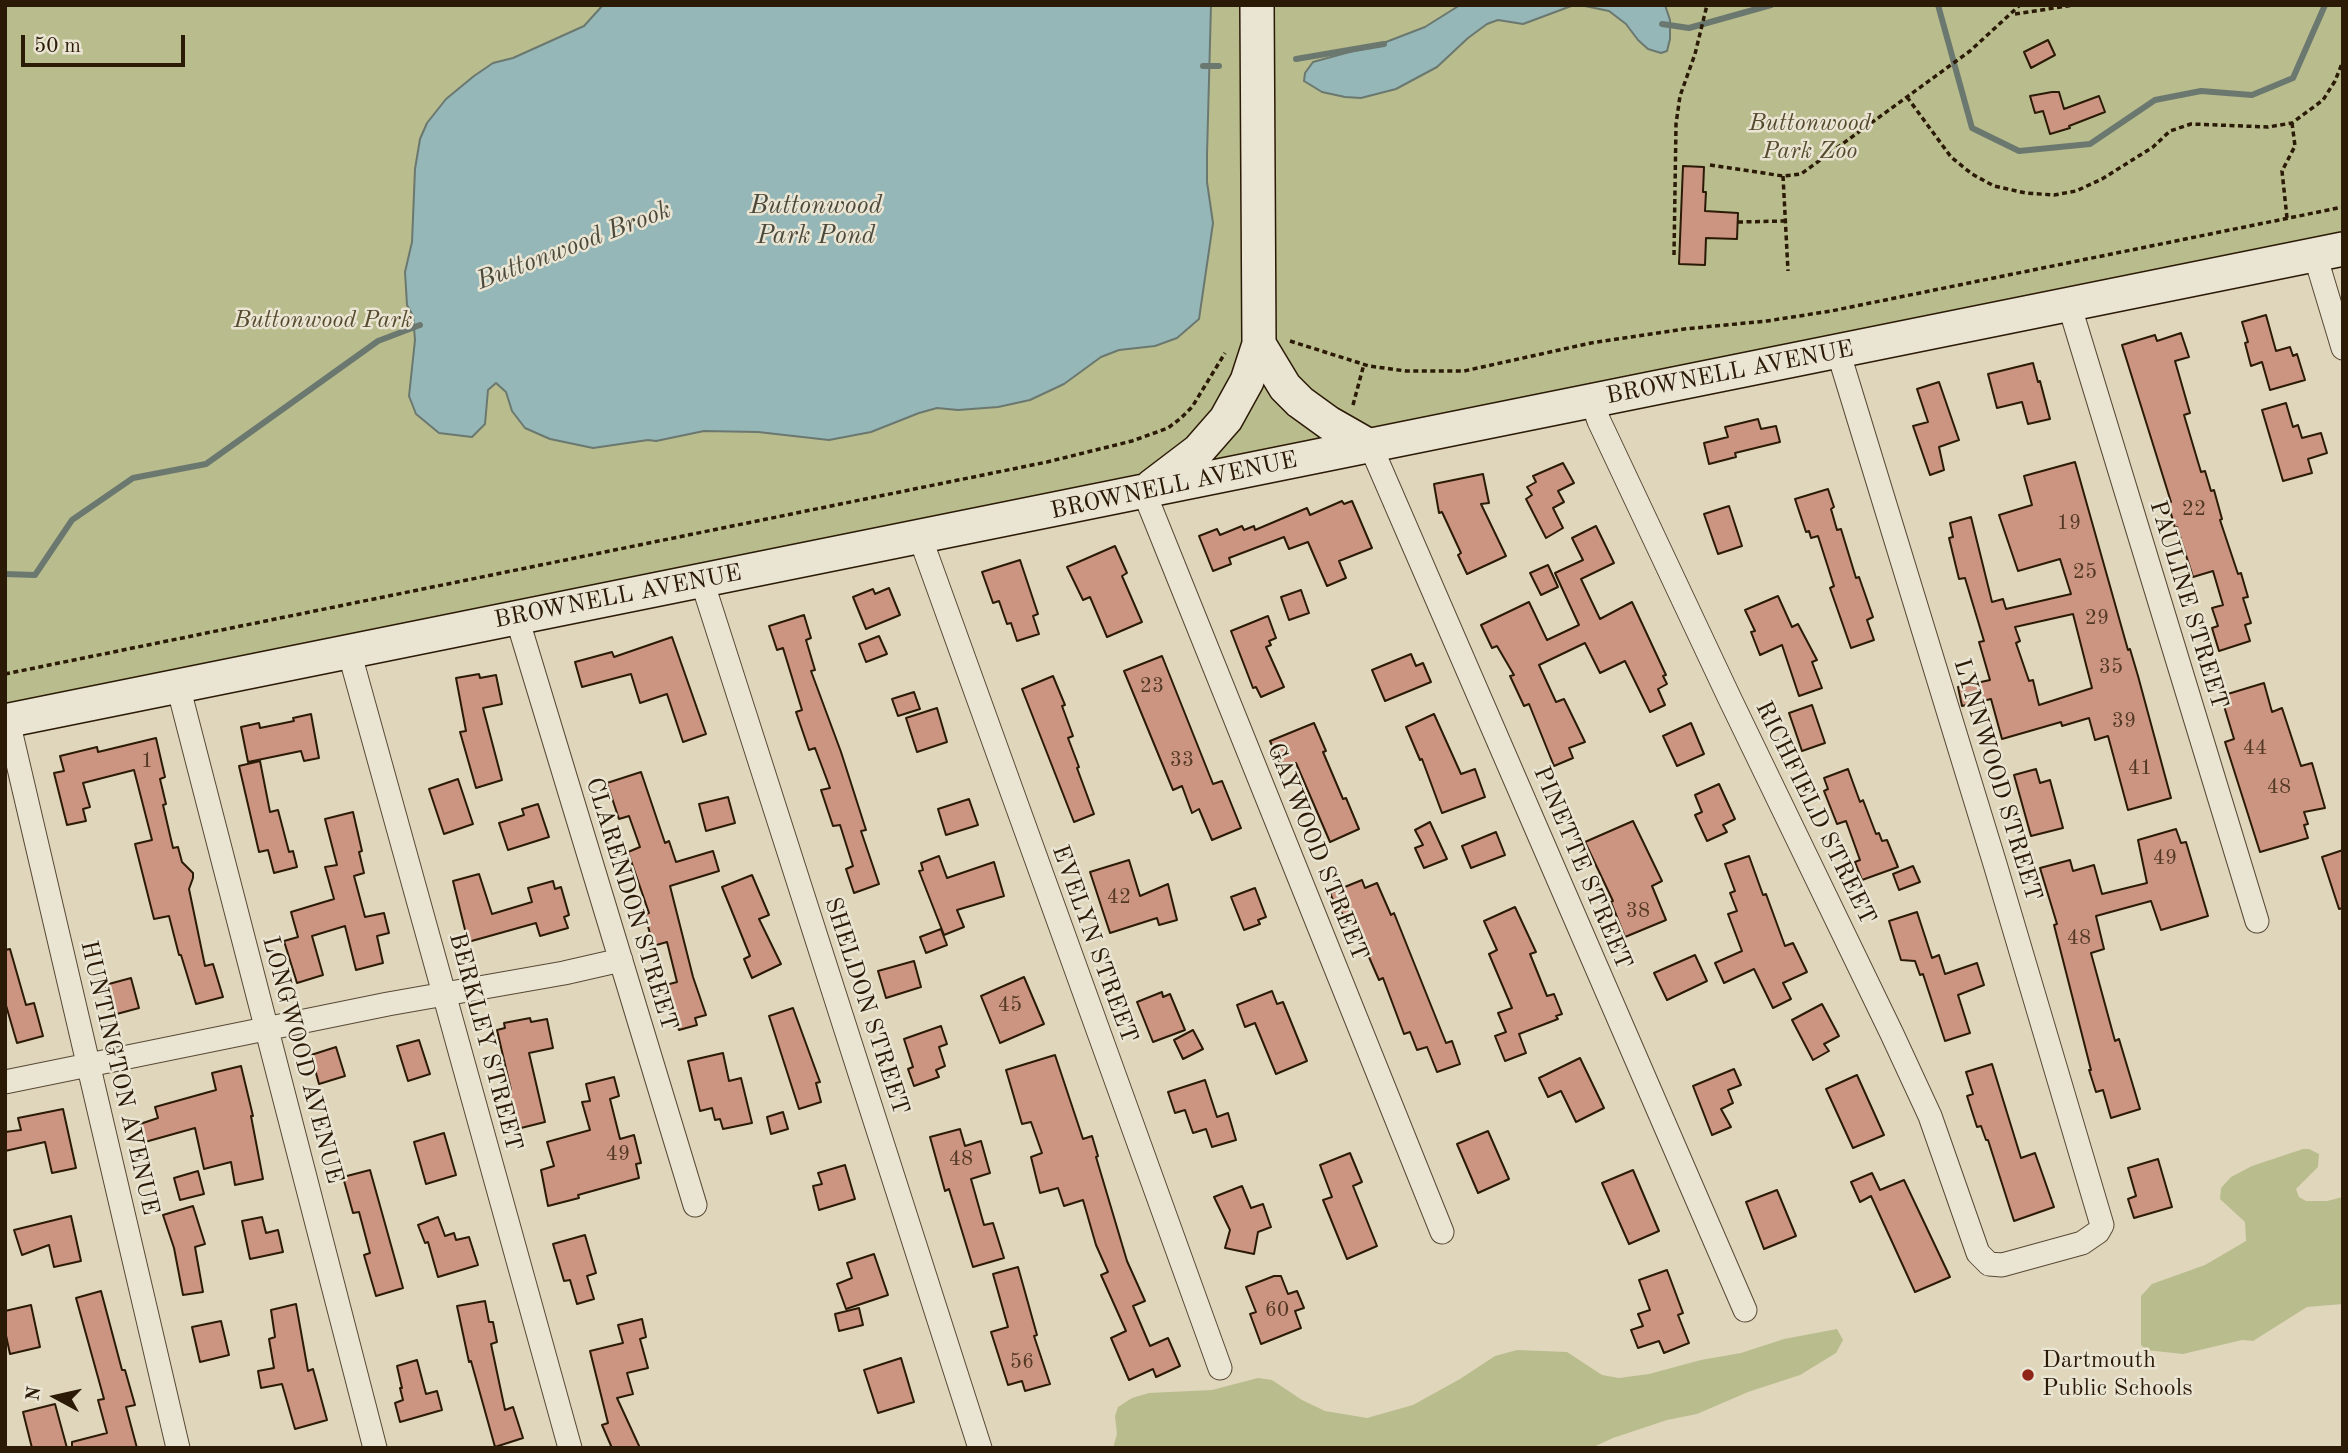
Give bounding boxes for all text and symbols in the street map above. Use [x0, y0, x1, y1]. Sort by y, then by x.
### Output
scale bar [24, 21, 189, 65]
text: 50 m [34, 36, 81, 57]
park label: Buttonwood Park Zoo [1749, 110, 1871, 166]
water label: Buttonwood Park Pond [750, 190, 882, 252]
water label: Buttonwood Brook [472, 195, 676, 297]
park label: Buttonwood Park [234, 307, 412, 335]
street label: BROWNELL AVENUE [1604, 335, 1856, 411]
street label: BROWNELL AVENUE [1048, 446, 1300, 526]
house number: 22 [2182, 496, 2206, 522]
street label: PAULINE STREET [2143, 497, 2233, 713]
house number: 19 [2057, 510, 2081, 536]
street label: BROWNELL AVENUE [492, 559, 744, 635]
house number: 25 [2073, 559, 2097, 585]
house number: 29 [2085, 605, 2109, 631]
house number: 35 [2099, 654, 2123, 680]
street label: LYNNWOOD STREET [1946, 655, 2048, 905]
house number: 23 [1140, 673, 1164, 699]
street label: RICHFIELD STREET [1748, 697, 1882, 929]
house number: 39 [2112, 708, 2136, 734]
house number: 44 [2243, 735, 2267, 761]
street label: GAYWOOD STREET [1260, 739, 1374, 965]
house number: 33 [1170, 747, 1194, 773]
house number: 1 [141, 748, 153, 774]
house number: 41 [2128, 755, 2152, 781]
street label: PINETTE STREET [1526, 762, 1638, 974]
street label: CLARENDON STREET [579, 774, 683, 1034]
house number: 48 [2267, 774, 2291, 800]
street label: EVELYN STREET [1045, 841, 1143, 1047]
house number: 49 [2153, 845, 2177, 871]
house number: 42 [1107, 884, 1131, 910]
street label: SHELDON STREET [817, 894, 915, 1118]
house number: 38 [1626, 898, 1650, 924]
house number: 48 [2067, 925, 2091, 951]
street label: BERKLEY STREET [442, 930, 528, 1154]
street label: LONGWOOD AVENUE [255, 933, 349, 1187]
street label: HUNTINGTON AVENUE [73, 938, 165, 1218]
house number: 45 [998, 992, 1022, 1018]
house number: 49 [606, 1141, 630, 1167]
house number: 48 [949, 1146, 973, 1172]
house number: 60 [1265, 1297, 1289, 1323]
place label: Dartmouth Public Schools [2042, 1347, 2193, 1403]
house number: 56 [1010, 1349, 1034, 1375]
north arrow [21, 1362, 91, 1432]
marker: Dartmouth Public Schools [2020, 1367, 2036, 1383]
text: N [24, 1385, 45, 1403]

